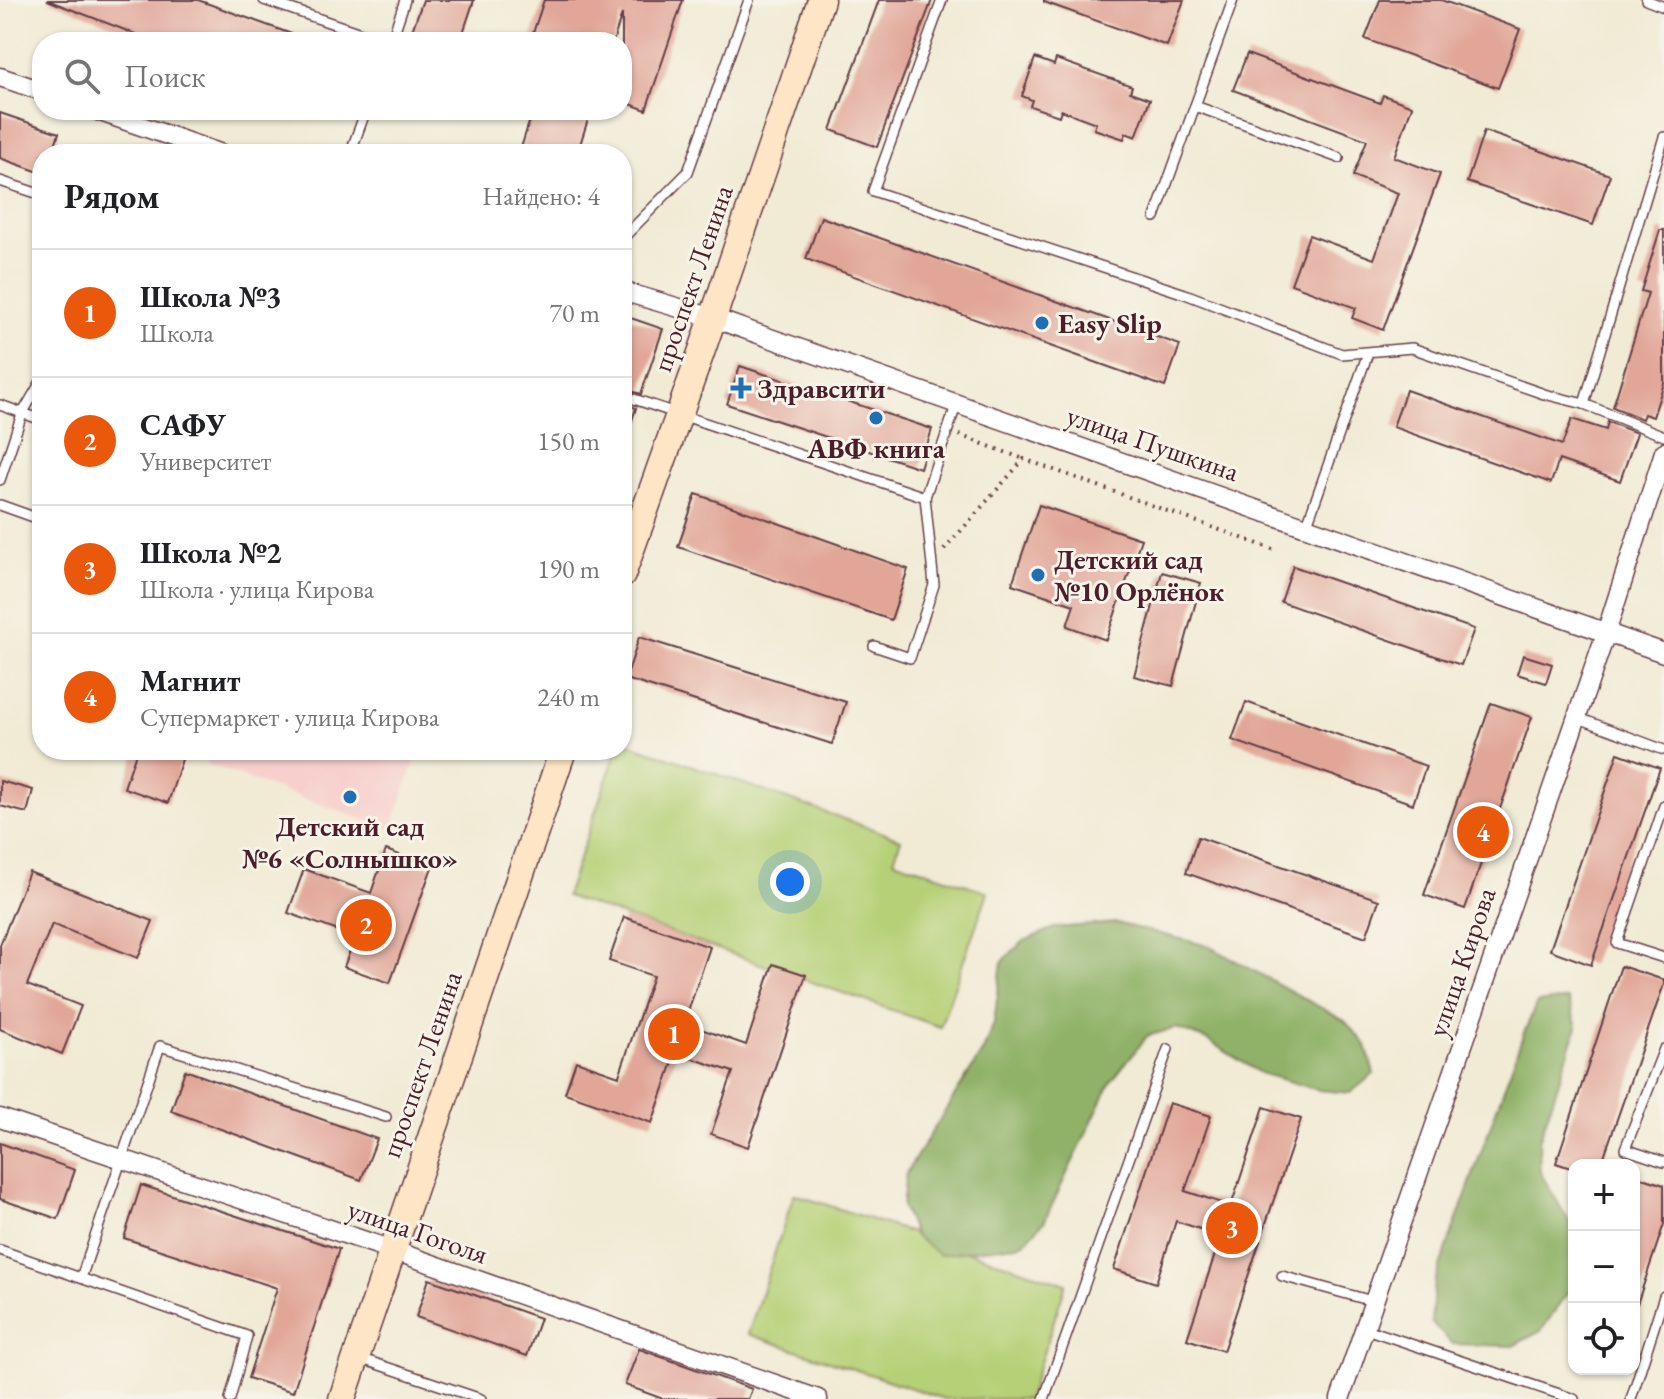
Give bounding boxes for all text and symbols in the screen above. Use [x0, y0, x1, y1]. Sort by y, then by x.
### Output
search box [32, 32, 632, 120]
icon: search [60, 54, 104, 98]
text: Поиск [124, 57, 206, 96]
text: Рядом [64, 174, 159, 218]
text: Найдено: 4 [482, 179, 600, 213]
street label: проспект Ленина [643, 179, 741, 376]
text: Школа №3 [140, 277, 282, 316]
text: 1 [83, 296, 97, 330]
text: 70 m [550, 296, 600, 330]
place label: Easy Slip [1058, 305, 1162, 341]
marker: Easy Slip [1033, 314, 1051, 332]
text: Школа [140, 316, 214, 350]
place label: Здравсити [757, 370, 885, 406]
marker: Здравсити [732, 379, 750, 397]
street label: улица Пушкина [1062, 397, 1245, 490]
text: САФУ [140, 405, 226, 444]
marker: АВФ книга [867, 409, 885, 427]
text: 2 [83, 424, 97, 458]
text: 150 m [537, 424, 600, 458]
place label: АВФ книга [806, 430, 946, 466]
text: Университет [140, 444, 272, 478]
text: Школа №2 [140, 533, 282, 572]
place label: Детский сад №10 Орлёнок [1054, 541, 1225, 609]
text: 3 [83, 552, 97, 586]
text: 190 m [537, 552, 600, 586]
marker: Детский сад №10 Орлёнок [1029, 566, 1047, 584]
text: Школа · улица Кирова [140, 572, 374, 606]
text: Магнит [140, 661, 240, 700]
text: 4 [83, 680, 97, 714]
text: 240 m [537, 680, 600, 714]
text: Супермаркет · улица Кирова [140, 700, 439, 734]
marker: Детский сад №6 «Солнышко» [341, 788, 359, 806]
pin: 4 [1457, 802, 1509, 862]
place label: Детский сад №6 «Солнышко» [242, 808, 458, 876]
your location [770, 862, 810, 902]
street label: улица Кирова [1419, 882, 1504, 1041]
pin: 2 [340, 895, 392, 955]
street label: проспект Ленина [372, 965, 470, 1162]
pin: 1 [648, 1004, 700, 1064]
map controls [1568, 1159, 1640, 1375]
button: + [1568, 1159, 1640, 1231]
street label: улица Гоголя [343, 1190, 493, 1272]
pin: 3 [1206, 1198, 1258, 1258]
button: − [1568, 1231, 1640, 1303]
button: locate [1568, 1303, 1640, 1375]

